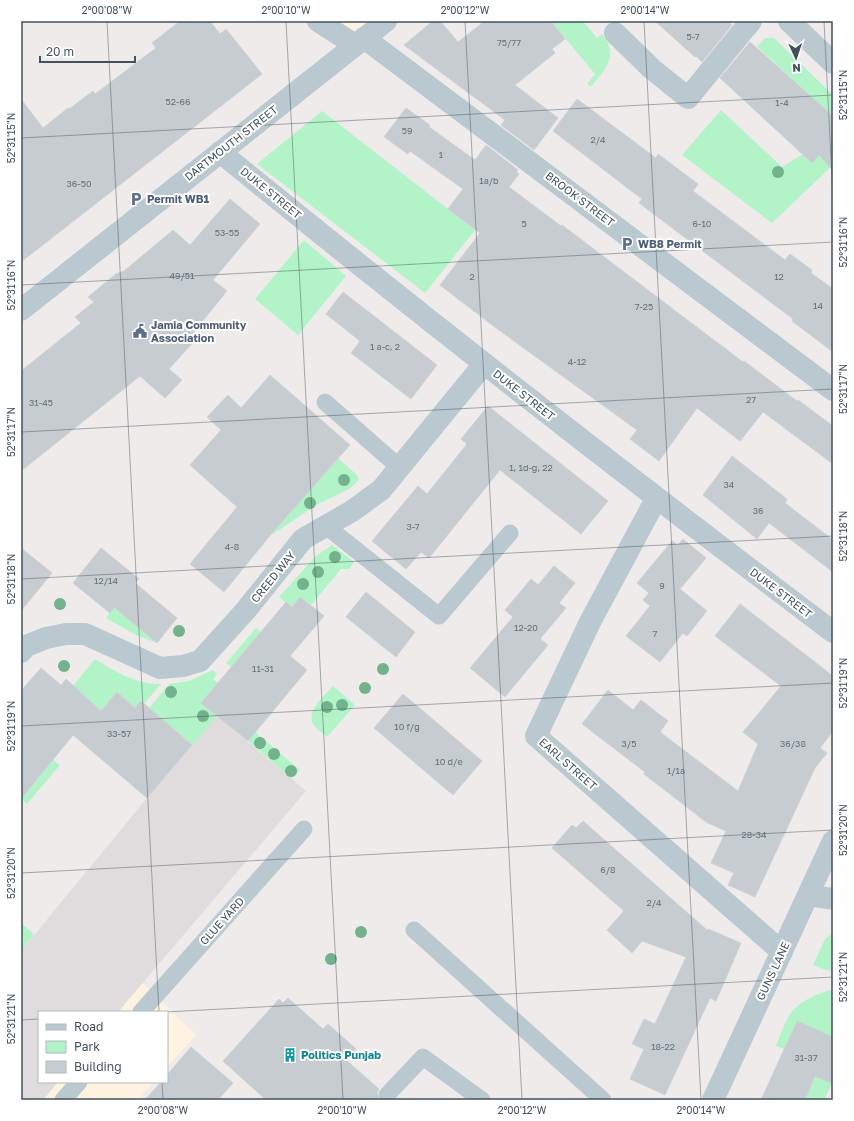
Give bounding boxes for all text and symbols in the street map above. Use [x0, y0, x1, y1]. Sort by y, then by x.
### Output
text: 2°00'08"W [82, 4, 133, 16]
text: 2°00'10"W [261, 4, 311, 16]
text: 2°00'12"W [441, 4, 490, 16]
text: 2°00'14"W [621, 4, 670, 16]
house number: 5-7 [687, 31, 700, 42]
house number: 75/77 [497, 37, 521, 48]
scale bar [40, 38, 135, 64]
north arrow [776, 38, 816, 78]
text: 20 m [46, 44, 74, 59]
text: N [792, 62, 801, 75]
text: 52°31'15"N [837, 70, 849, 120]
house number: 52-66 [166, 96, 190, 107]
house number: 1-4 [775, 97, 789, 108]
street label: DARTMOUTH STREET [182, 102, 280, 183]
text: 52°31'15"N [5, 113, 17, 163]
house number: 59 [402, 125, 412, 136]
house number: 2/4 [590, 134, 606, 145]
house number: 1 [439, 149, 444, 160]
street label: DUKE STREET [238, 164, 304, 221]
street label: BROOK STREET [543, 168, 618, 229]
house number: 1a/b [479, 175, 499, 186]
house number: 36-50 [67, 178, 92, 189]
parking icon: Permit WB1 [128, 191, 144, 207]
place label: Permit WB1 [147, 192, 210, 205]
text: 52°31'16"N [837, 217, 849, 267]
house number: 5 [521, 218, 527, 229]
house number: 6-10 [693, 218, 712, 229]
house number: 53-55 [215, 227, 239, 238]
parking icon: WB8 Permit [619, 236, 635, 252]
place label: WB8 Permit [638, 237, 702, 250]
text: 52°31'16"N [5, 260, 17, 310]
house number: 49/51 [170, 270, 195, 281]
house number: 2 [469, 271, 475, 282]
house number: 12 [774, 271, 784, 282]
house number: 14 [813, 300, 823, 311]
house number: 7-25 [635, 301, 653, 312]
place label: Jamia Community Association [151, 318, 247, 344]
public building icon: Jamia Community Association [132, 323, 148, 339]
house number: 1 a-c, 2 [370, 341, 400, 352]
house number: 4-12 [568, 356, 586, 367]
text: 52°31'17"N [837, 364, 849, 414]
street label: DUKE STREET [491, 367, 558, 423]
house number: 27 [746, 394, 756, 405]
house number: 31-45 [29, 397, 53, 408]
text: 52°31'17"N [5, 407, 17, 457]
house number: 1, 1d-g, 22 [509, 462, 553, 473]
house number: 34 [724, 479, 735, 490]
house number: 36 [753, 505, 763, 516]
text: 52°31'18"N [837, 511, 849, 561]
house number: 3-7 [407, 521, 420, 532]
house number: 4-8 [225, 541, 239, 552]
street label: CREED WAY [248, 548, 297, 605]
text: 52°31'18"N [5, 554, 17, 604]
street label: DUKE STREET [748, 565, 815, 620]
house number: 12/14 [94, 575, 118, 586]
house number: 9 [659, 580, 665, 591]
house number: 12-20 [514, 622, 538, 633]
house number: 7 [653, 628, 658, 639]
text: 52°31'19"N [837, 658, 849, 708]
house number: 11-31 [252, 663, 275, 674]
text: 52°31'19"N [5, 701, 17, 751]
house number: 10 f/g [394, 721, 420, 732]
house number: 33-57 [107, 728, 131, 739]
street label: EARL STREET [537, 735, 600, 792]
house number: 3/5 [622, 738, 636, 749]
house number: 36/38 [780, 738, 806, 749]
house number: 10 d/e [435, 756, 463, 767]
house number: 1/1a [667, 765, 685, 776]
text: 52°31'20"N [837, 804, 849, 856]
house number: 28-34 [742, 829, 767, 840]
text: 52°31'20"N [5, 847, 17, 899]
house number: 6/8 [600, 864, 616, 875]
street label: GLUE YARD [197, 894, 247, 947]
house number: 2/4 [646, 897, 662, 908]
street label: GUNS LANE [753, 939, 792, 1002]
text: 52°31'21"N [837, 952, 849, 1002]
text: 52°31'21"N [5, 994, 17, 1044]
legend [38, 1011, 168, 1083]
text: Road [74, 1019, 103, 1034]
text: Park [74, 1039, 100, 1054]
house number: 18-22 [651, 1041, 675, 1052]
building icon: Politics Punjab [282, 1047, 298, 1063]
place label: Politics Punjab [301, 1048, 381, 1061]
house number: 31-37 [794, 1052, 818, 1063]
text: Building [74, 1059, 122, 1074]
text: 2°00'08"W [138, 1104, 189, 1116]
text: 2°00'10"W [317, 1104, 367, 1116]
text: 2°00'12"W [498, 1104, 547, 1116]
text: 2°00'14"W [677, 1104, 726, 1116]

